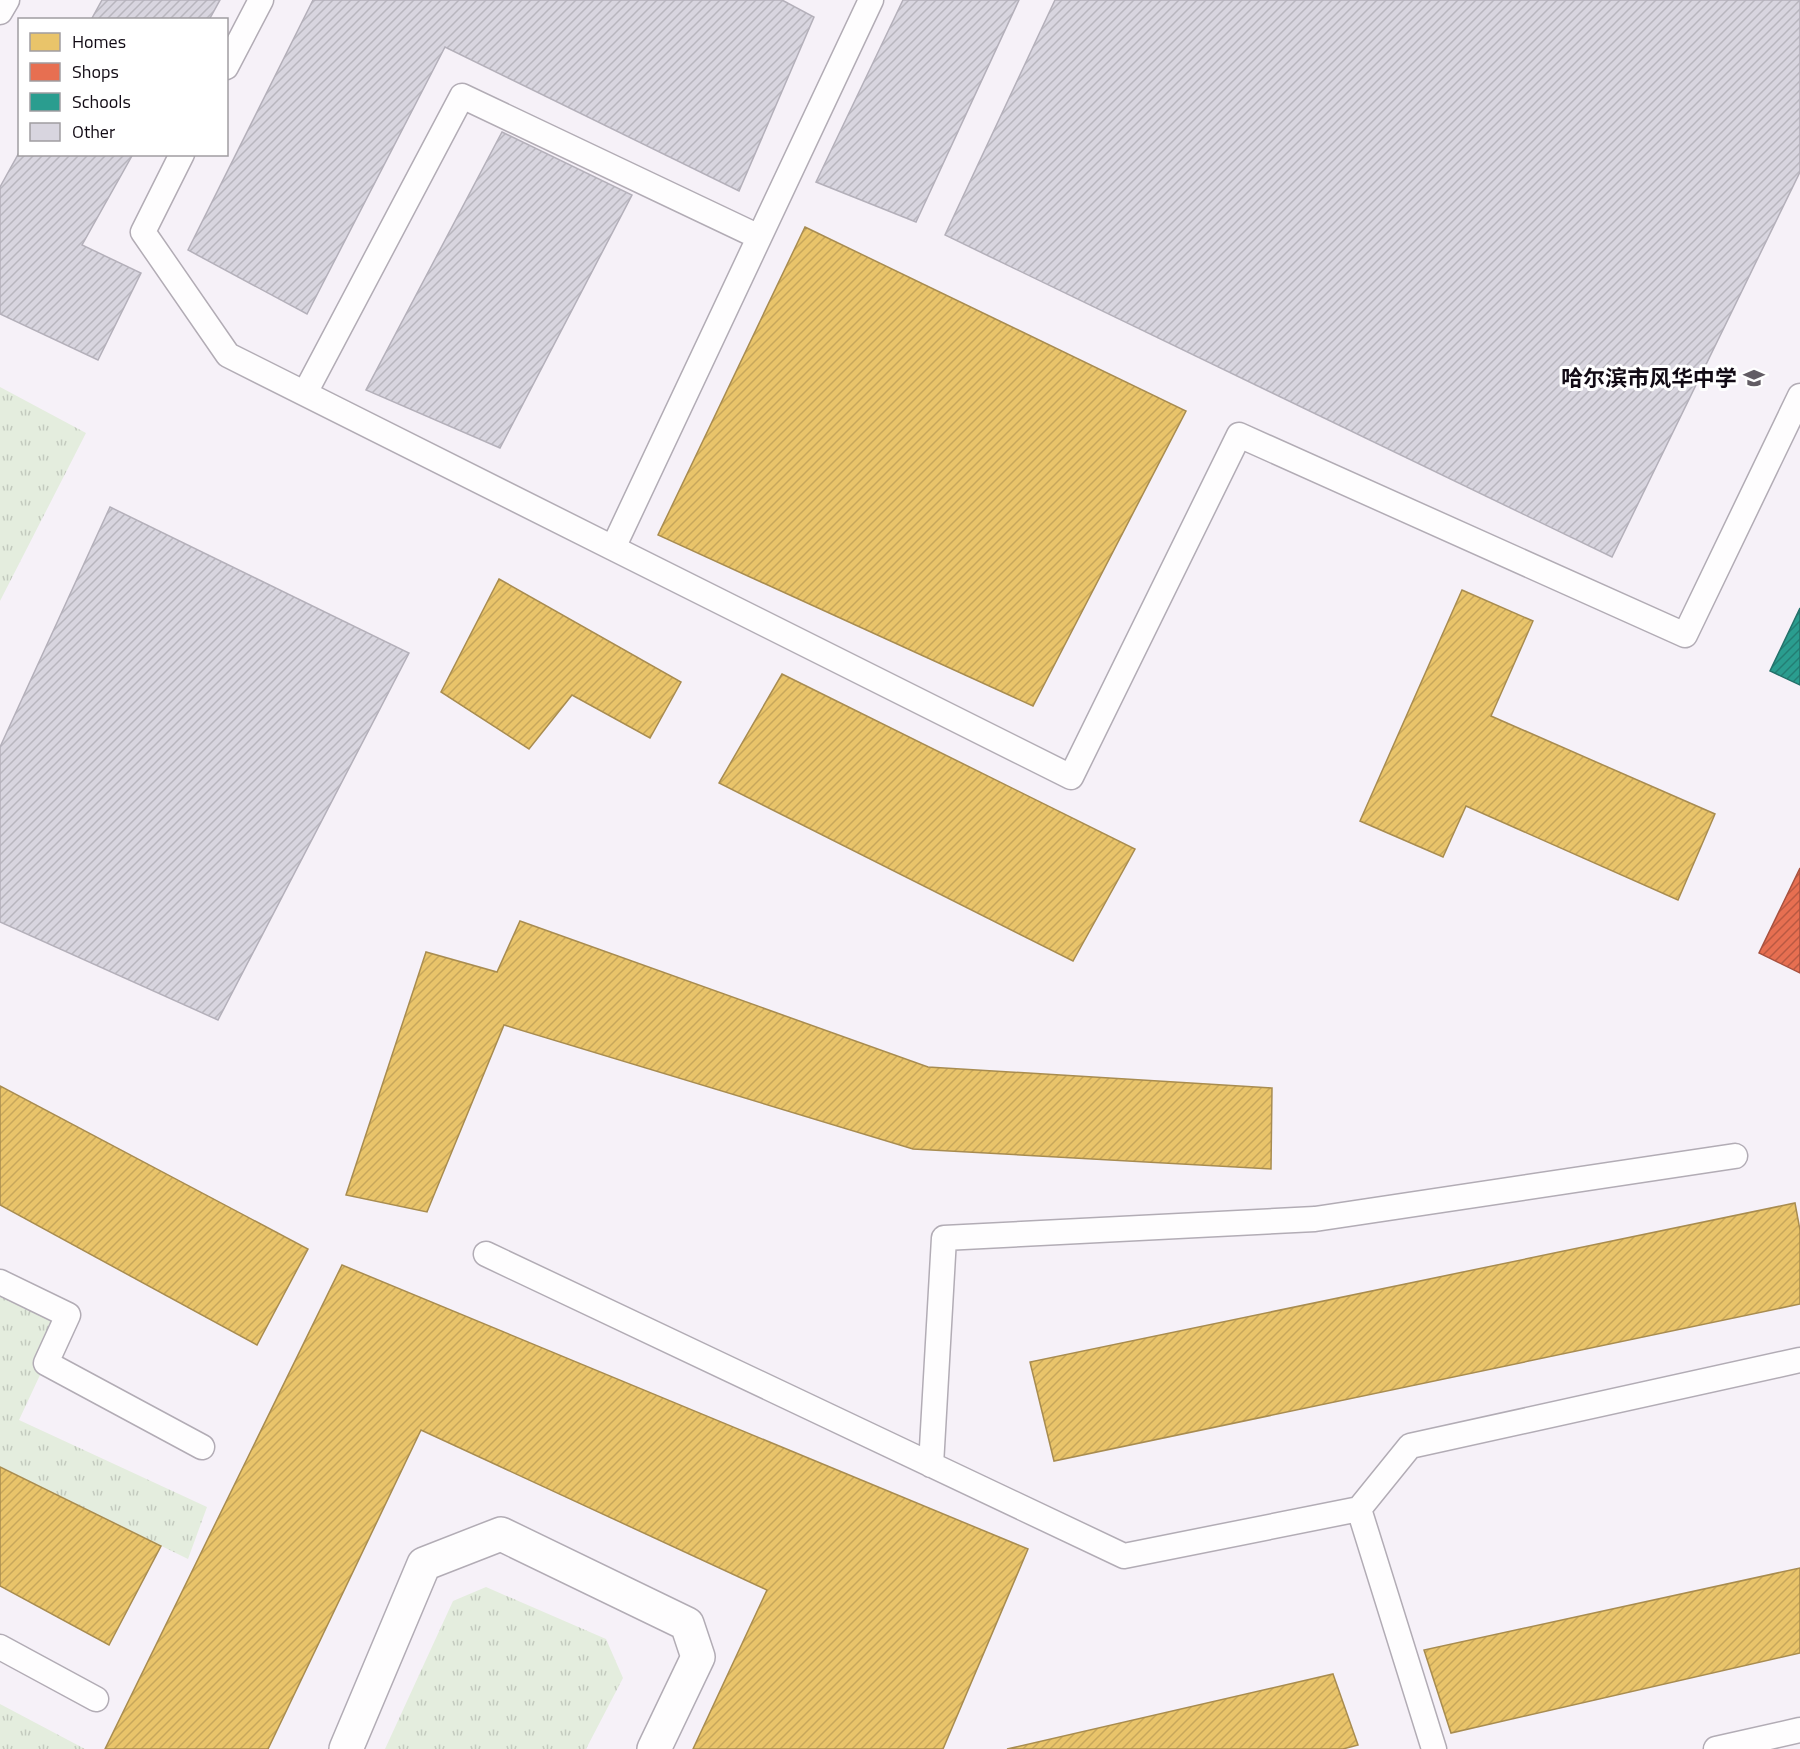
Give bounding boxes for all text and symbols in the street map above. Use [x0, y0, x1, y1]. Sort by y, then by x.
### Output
legend [18, 18, 228, 156]
text: Homes [72, 28, 126, 55]
text: Shops [72, 58, 119, 85]
text: Schools [72, 88, 131, 115]
text: Other [72, 118, 115, 145]
place label: 哈尔滨市风华中学 [1561, 361, 1737, 395]
school or university icon: 哈尔滨市风华中学 [1742, 366, 1766, 390]

